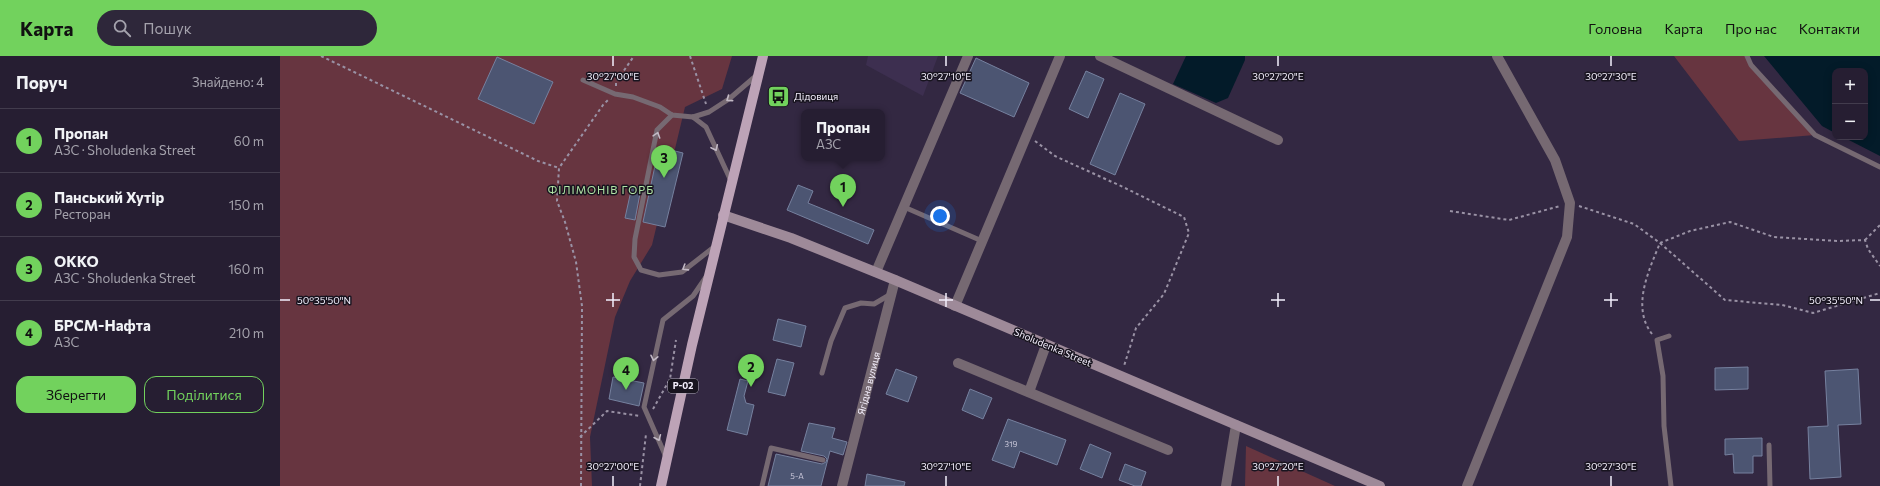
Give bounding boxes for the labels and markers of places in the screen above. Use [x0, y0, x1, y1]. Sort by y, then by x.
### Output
bus stop icon: Дідовиця [766, 83, 792, 109]
place label: Дідовиця [794, 90, 838, 102]
pin: 3 [651, 145, 677, 178]
pin: 1 [830, 174, 856, 207]
pin: 2 [738, 354, 764, 387]
pin: 4 [613, 357, 639, 390]

